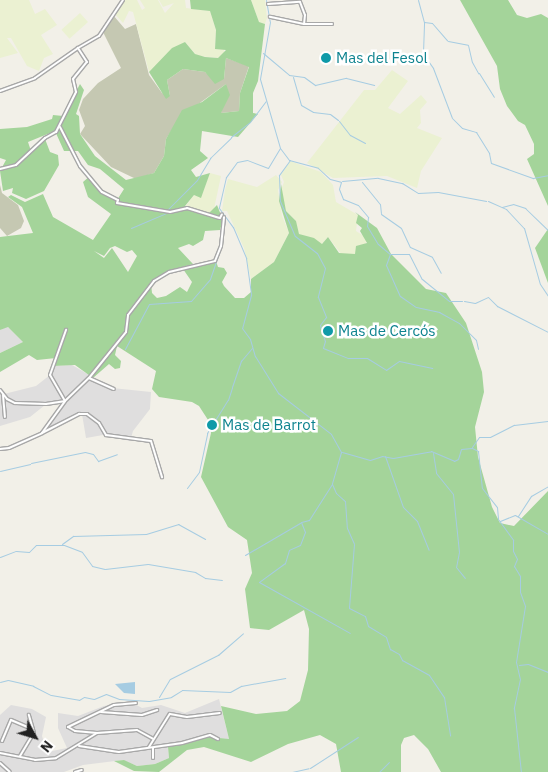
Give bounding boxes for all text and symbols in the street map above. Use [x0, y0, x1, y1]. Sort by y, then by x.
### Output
place label: Mas del Fesol [336, 49, 428, 67]
marker: Mas del Fesol [320, 52, 332, 64]
place label: Mas de Cercós [338, 322, 436, 340]
marker: Mas de Cercós [322, 325, 334, 337]
place label: Mas de Barrot [222, 416, 316, 434]
marker: Mas de Barrot [206, 419, 218, 431]
north arrow [10, 712, 60, 762]
text: N [36, 737, 57, 756]

